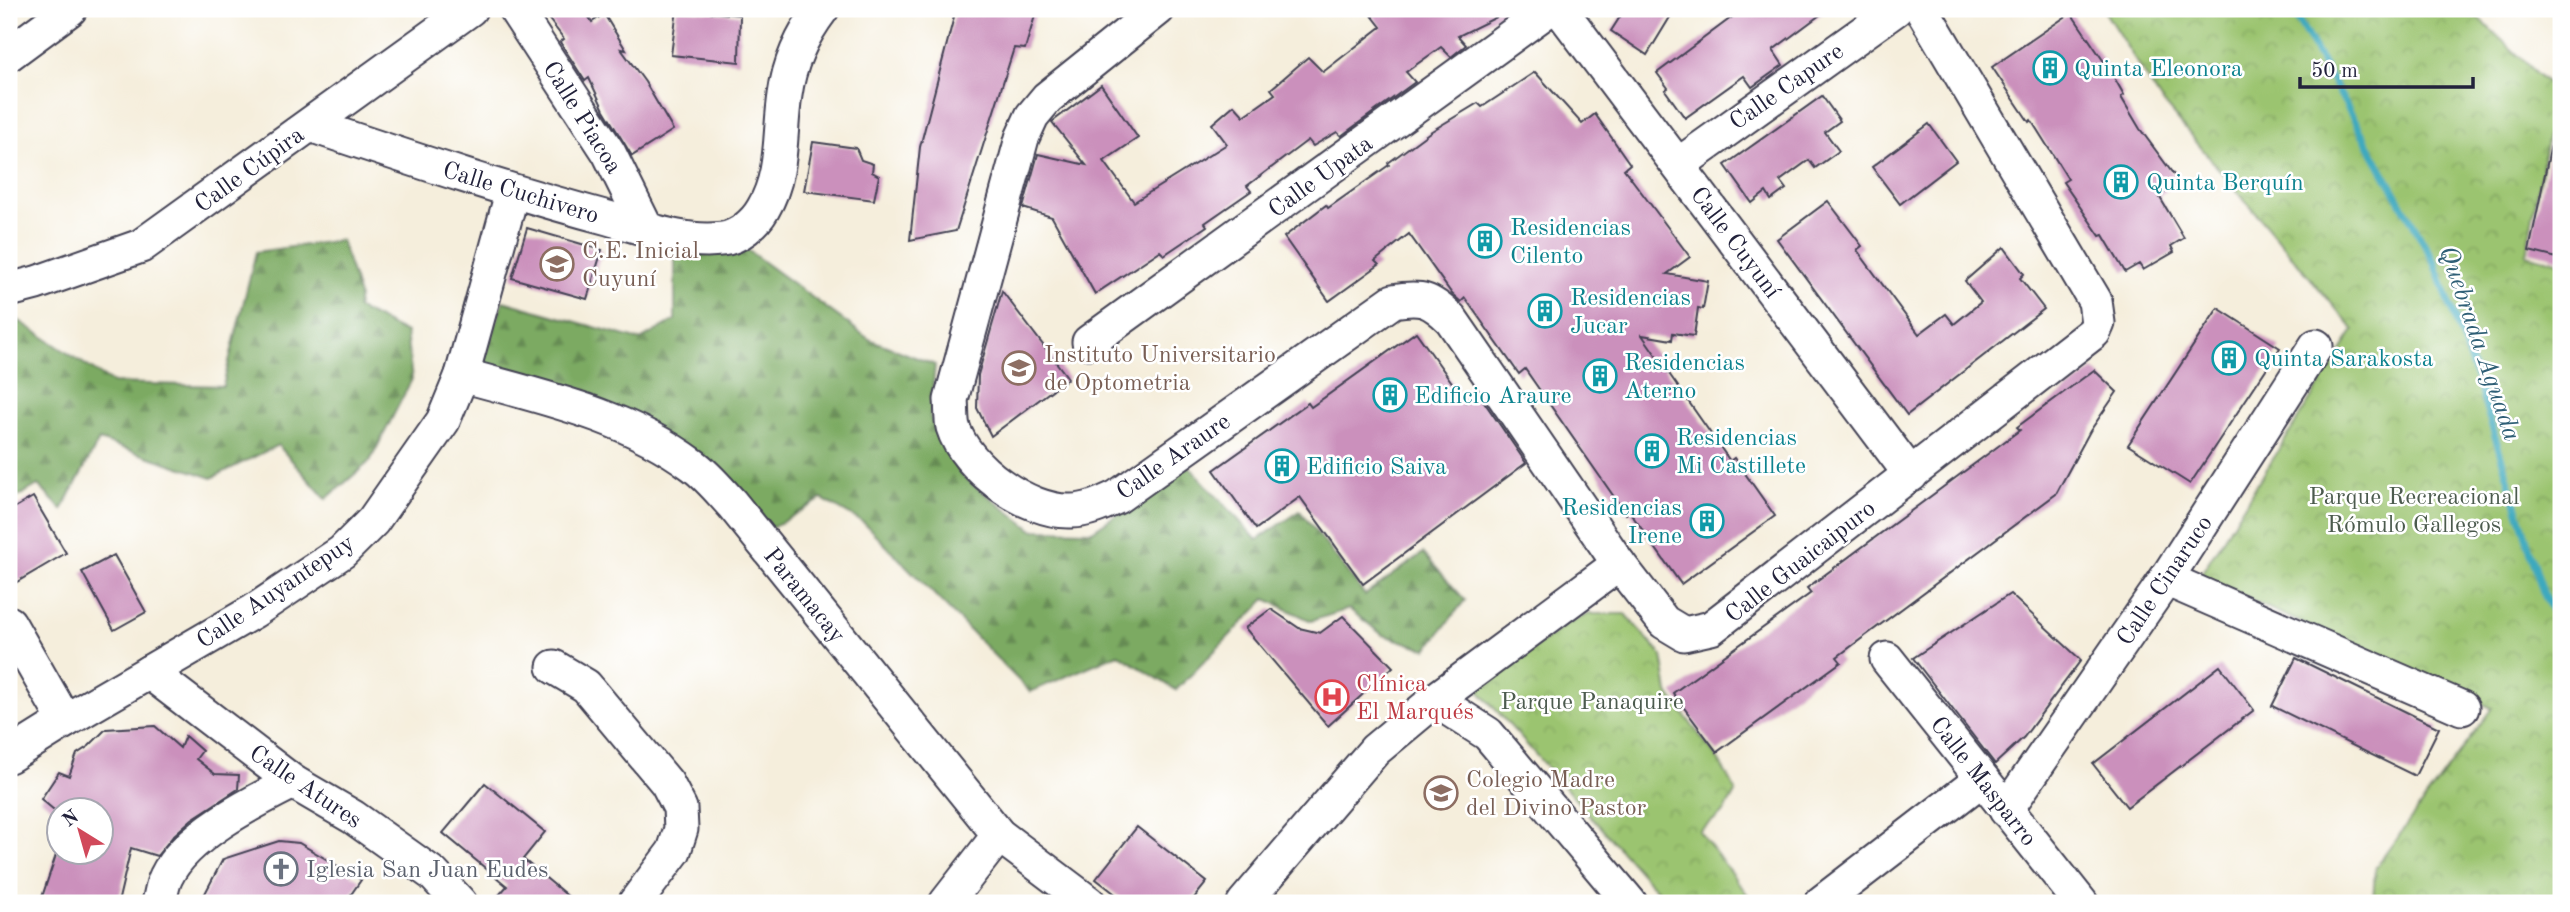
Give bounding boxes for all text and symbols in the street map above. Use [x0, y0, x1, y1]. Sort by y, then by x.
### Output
street label: Calle Capure [1726, 40, 1848, 136]
scale bar [2300, 46, 2474, 90]
building icon: Quinta Eleonora [2031, 49, 2069, 87]
street label: Calle Piacoa [537, 58, 625, 179]
place label: Quinta Eleonora [2074, 58, 2243, 82]
text: 50 m [2311, 61, 2358, 82]
street label: Calle Cúpira [191, 123, 309, 218]
street label: Calle Upata [1265, 132, 1378, 223]
street label: Calle Cuchivero [439, 159, 601, 229]
building icon: Quinta Berquín [2102, 163, 2140, 201]
place label: Quinta Berquín [2146, 172, 2304, 196]
street label: Calle Cuyuní [1685, 183, 1784, 304]
place label: Residencias Cilento [1510, 217, 1631, 269]
building icon: Residencias Cilento [1466, 222, 1504, 260]
place label: C.E. Inicial Cuyuní [582, 240, 699, 292]
water label: Quebrada Aguada [2434, 243, 2525, 445]
school or university icon: C.E. Inicial Cuyuní [538, 245, 576, 283]
place label: Residencias Jucar [1570, 287, 1691, 339]
building icon: Residencias Jucar [1526, 292, 1564, 330]
building icon: Quinta Sarakosta [2210, 339, 2248, 377]
place label: Instituto Universitario de Optometria [1044, 344, 1276, 396]
place label: Quinta Sarakosta [2254, 348, 2434, 372]
school or university icon: Instituto Universitario de Optometria [1000, 349, 1038, 387]
place label: Residencias Aterno [1624, 352, 1745, 404]
building icon: Residencias Aterno [1581, 357, 1619, 395]
building icon: Edificio Araure [1371, 376, 1409, 414]
place label: Edificio Araure [1414, 385, 1572, 409]
street label: Calle Araure [1113, 410, 1235, 505]
place label: Residencias Mi Castillete [1676, 427, 1806, 479]
building icon: Residencias Mi Castillete [1633, 432, 1671, 470]
building icon: Edificio Saiva [1263, 447, 1301, 485]
place label: Edificio Saiva [1306, 456, 1447, 480]
park label: Parque Recreacional Rómulo Gallegos [2308, 486, 2520, 538]
place label: Residencias Irene [1561, 497, 1682, 549]
street label: Calle Guaicaipuro [1722, 497, 1881, 628]
building icon: Residencias Irene [1688, 502, 1726, 540]
street label: Calle Cinaruco [2113, 512, 2218, 650]
street label: Calle Auyantepuy [193, 531, 359, 654]
street label: Paramacay [758, 544, 849, 648]
place label: Clínica El Marqués [1356, 673, 1474, 725]
hospital icon: Clínica El Marqués [1313, 678, 1351, 716]
park label: Parque Panaquire [1500, 691, 1684, 715]
street label: Calle Masparro [1925, 713, 2040, 851]
street label: Calle Atures [244, 741, 365, 834]
place label: Colegio Madre del Divino Pastor [1466, 769, 1647, 821]
school or university icon: Colegio Madre del Divino Pastor [1422, 774, 1460, 812]
north arrow [46, 796, 116, 866]
text: N [60, 807, 83, 831]
church icon: Iglesia San Juan Eudes [262, 850, 300, 888]
place label: Iglesia San Juan Eudes [306, 859, 549, 883]

